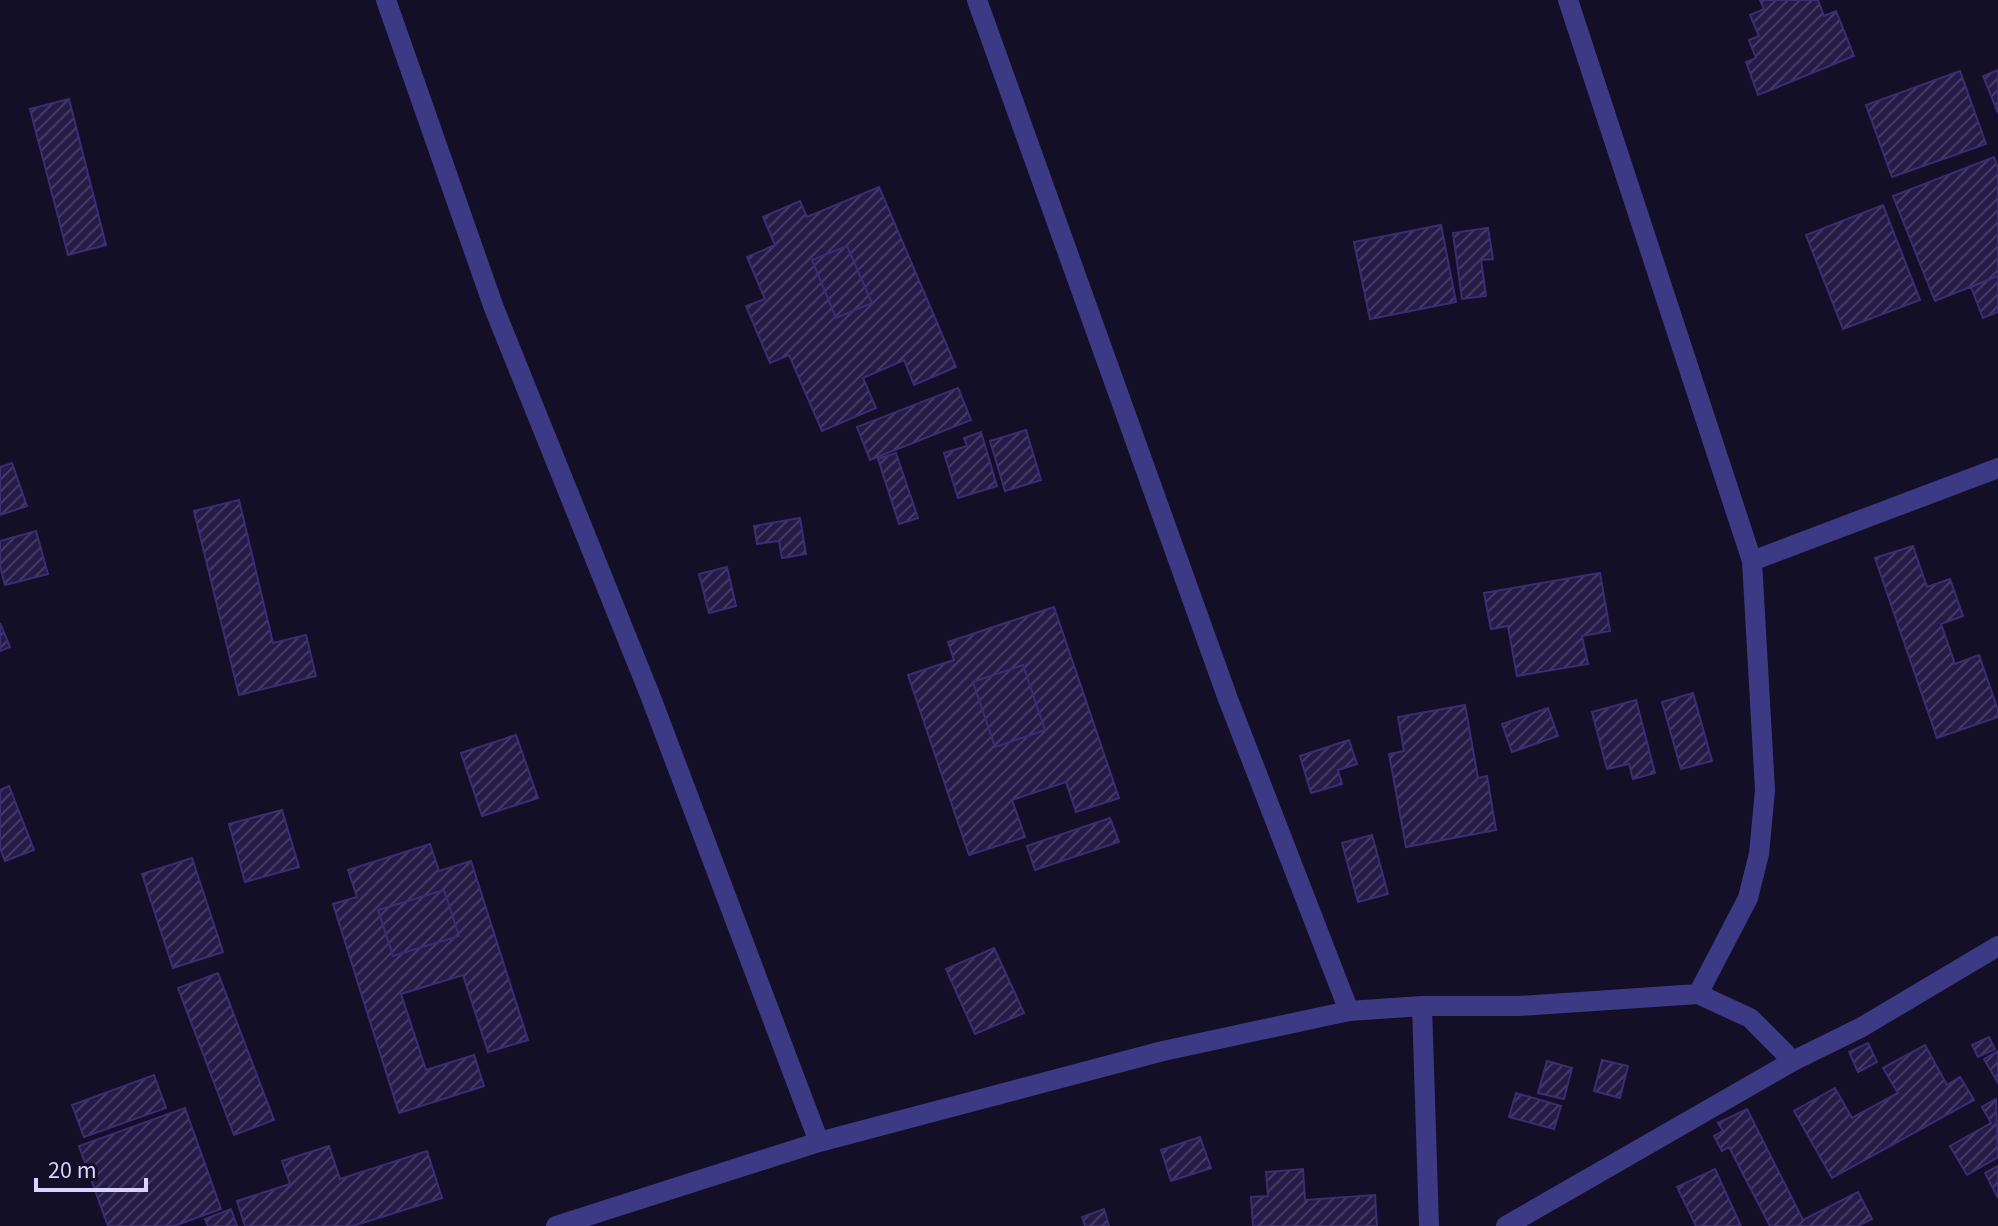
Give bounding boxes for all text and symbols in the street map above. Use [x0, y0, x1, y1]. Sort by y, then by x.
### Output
scale bar [36, 1142, 146, 1192]
text: 20 m [48, 1153, 97, 1188]

